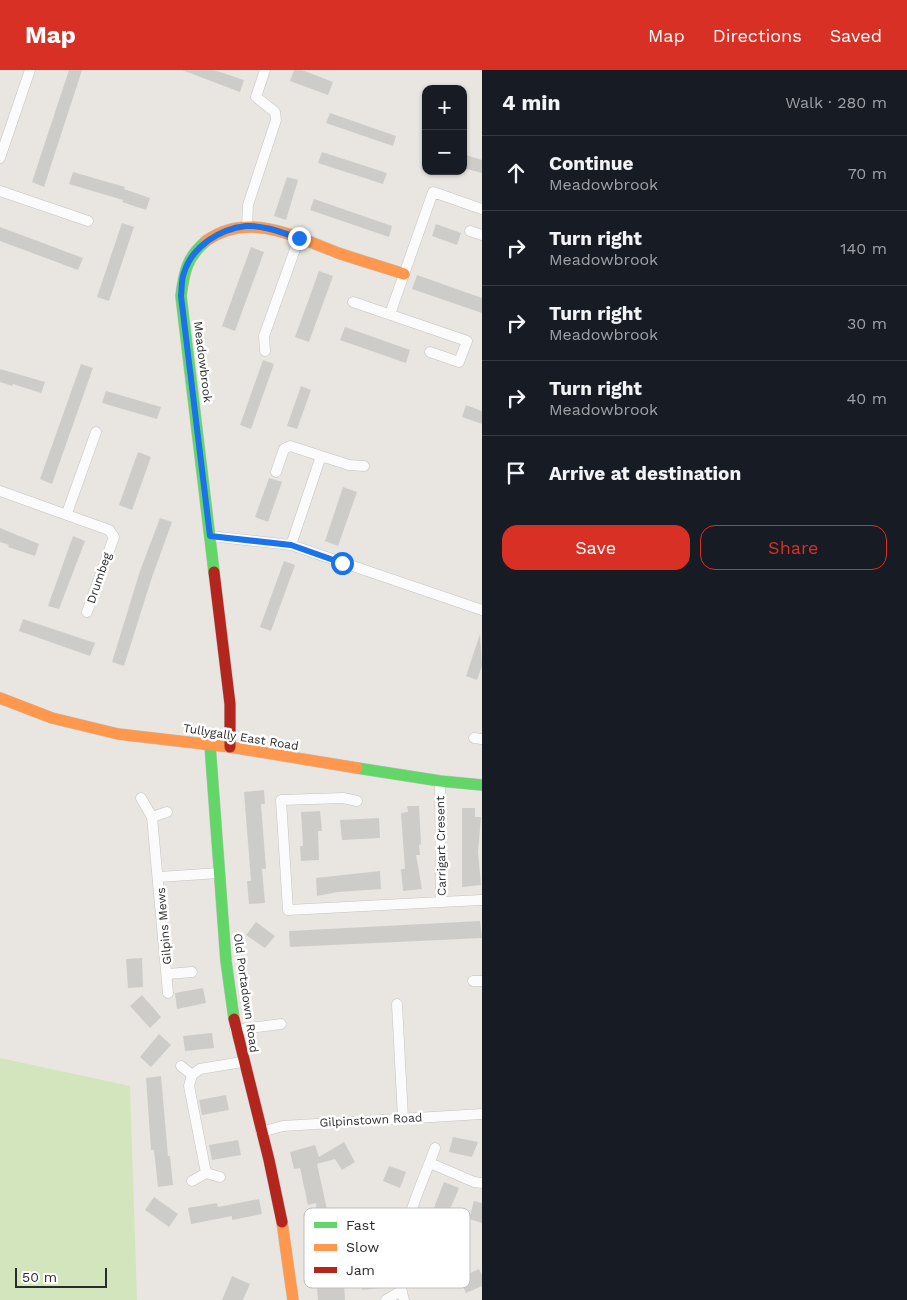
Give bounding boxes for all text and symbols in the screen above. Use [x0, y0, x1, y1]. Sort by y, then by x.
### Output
text: Map [25, 21, 76, 49]
text: Map [648, 25, 685, 46]
text: Directions [713, 25, 802, 46]
text: Saved [830, 25, 882, 46]
map controls [422, 85, 467, 175]
button: + [422, 85, 467, 130]
text: 4 min [502, 90, 560, 115]
text: Walk · 280 m [785, 93, 887, 112]
button: − [422, 130, 467, 175]
text: Continue [549, 152, 633, 175]
icon: ahead [502, 159, 530, 187]
text: 70 m [848, 164, 887, 183]
text: Meadowbrook [549, 175, 658, 194]
route end [288, 227, 311, 250]
text: Turn right [549, 227, 642, 250]
icon: right [502, 234, 530, 262]
text: 140 m [840, 239, 887, 258]
text: Meadowbrook [549, 250, 658, 269]
text: Turn right [549, 302, 642, 325]
icon: right [502, 309, 530, 337]
text: 30 m [847, 314, 887, 333]
street label: Meadowbrook [191, 321, 215, 404]
text: Meadowbrook [549, 325, 658, 344]
text: Turn right [549, 377, 642, 400]
icon: right [502, 384, 530, 412]
text: 40 m [847, 389, 887, 408]
text: Meadowbrook [549, 400, 658, 419]
icon: arrive [502, 459, 530, 487]
text: Arrive at destination [549, 462, 741, 485]
button: Save [502, 525, 690, 570]
button: Share [700, 525, 887, 570]
street label: Drumbeg [84, 550, 114, 605]
route start [331, 552, 354, 575]
street label: Tullygally East Road [182, 721, 300, 753]
street label: Carrigart Cresent [433, 796, 449, 896]
street label: Gilpins Mews [154, 887, 174, 965]
street label: Old Portadown Road [231, 932, 261, 1054]
street label: Gilpinstown Road [319, 1110, 423, 1130]
legend [304, 1208, 470, 1288]
text: Fast [346, 1217, 375, 1233]
text: Slow [346, 1239, 379, 1255]
text: Jam [346, 1262, 375, 1278]
scale bar [15, 1265, 108, 1288]
text: 50 m [22, 1269, 57, 1285]

